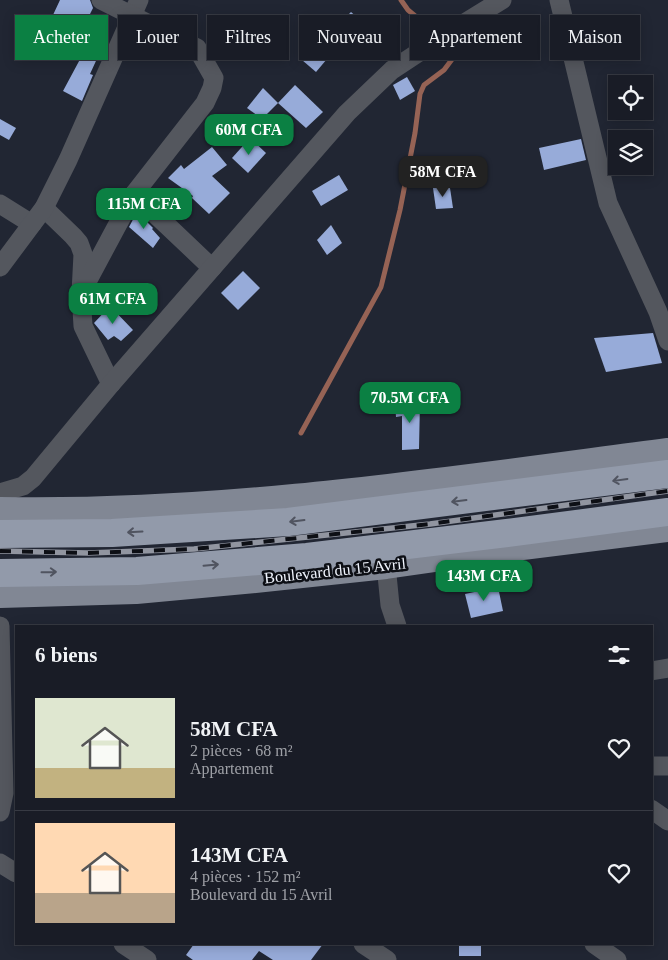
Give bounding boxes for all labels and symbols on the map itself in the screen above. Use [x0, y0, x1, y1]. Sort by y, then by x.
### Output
pin: 60M CFA [203, 114, 295, 156]
pin: 58M CFA [397, 156, 489, 198]
pin: 115M CFA [92, 188, 196, 230]
pin: 61M CFA [67, 282, 159, 325]
pin: 70.5M CFA [353, 382, 467, 424]
one-way arrow [612, 475, 628, 485]
one-way arrow [451, 496, 467, 506]
one-way arrow [290, 516, 306, 526]
one-way arrow [127, 527, 144, 537]
street label: Boulevard du 15 Avril [263, 555, 407, 586]
one-way arrow [203, 560, 219, 570]
pin: 143M CFA [432, 560, 536, 602]
one-way arrow [40, 567, 56, 576]

